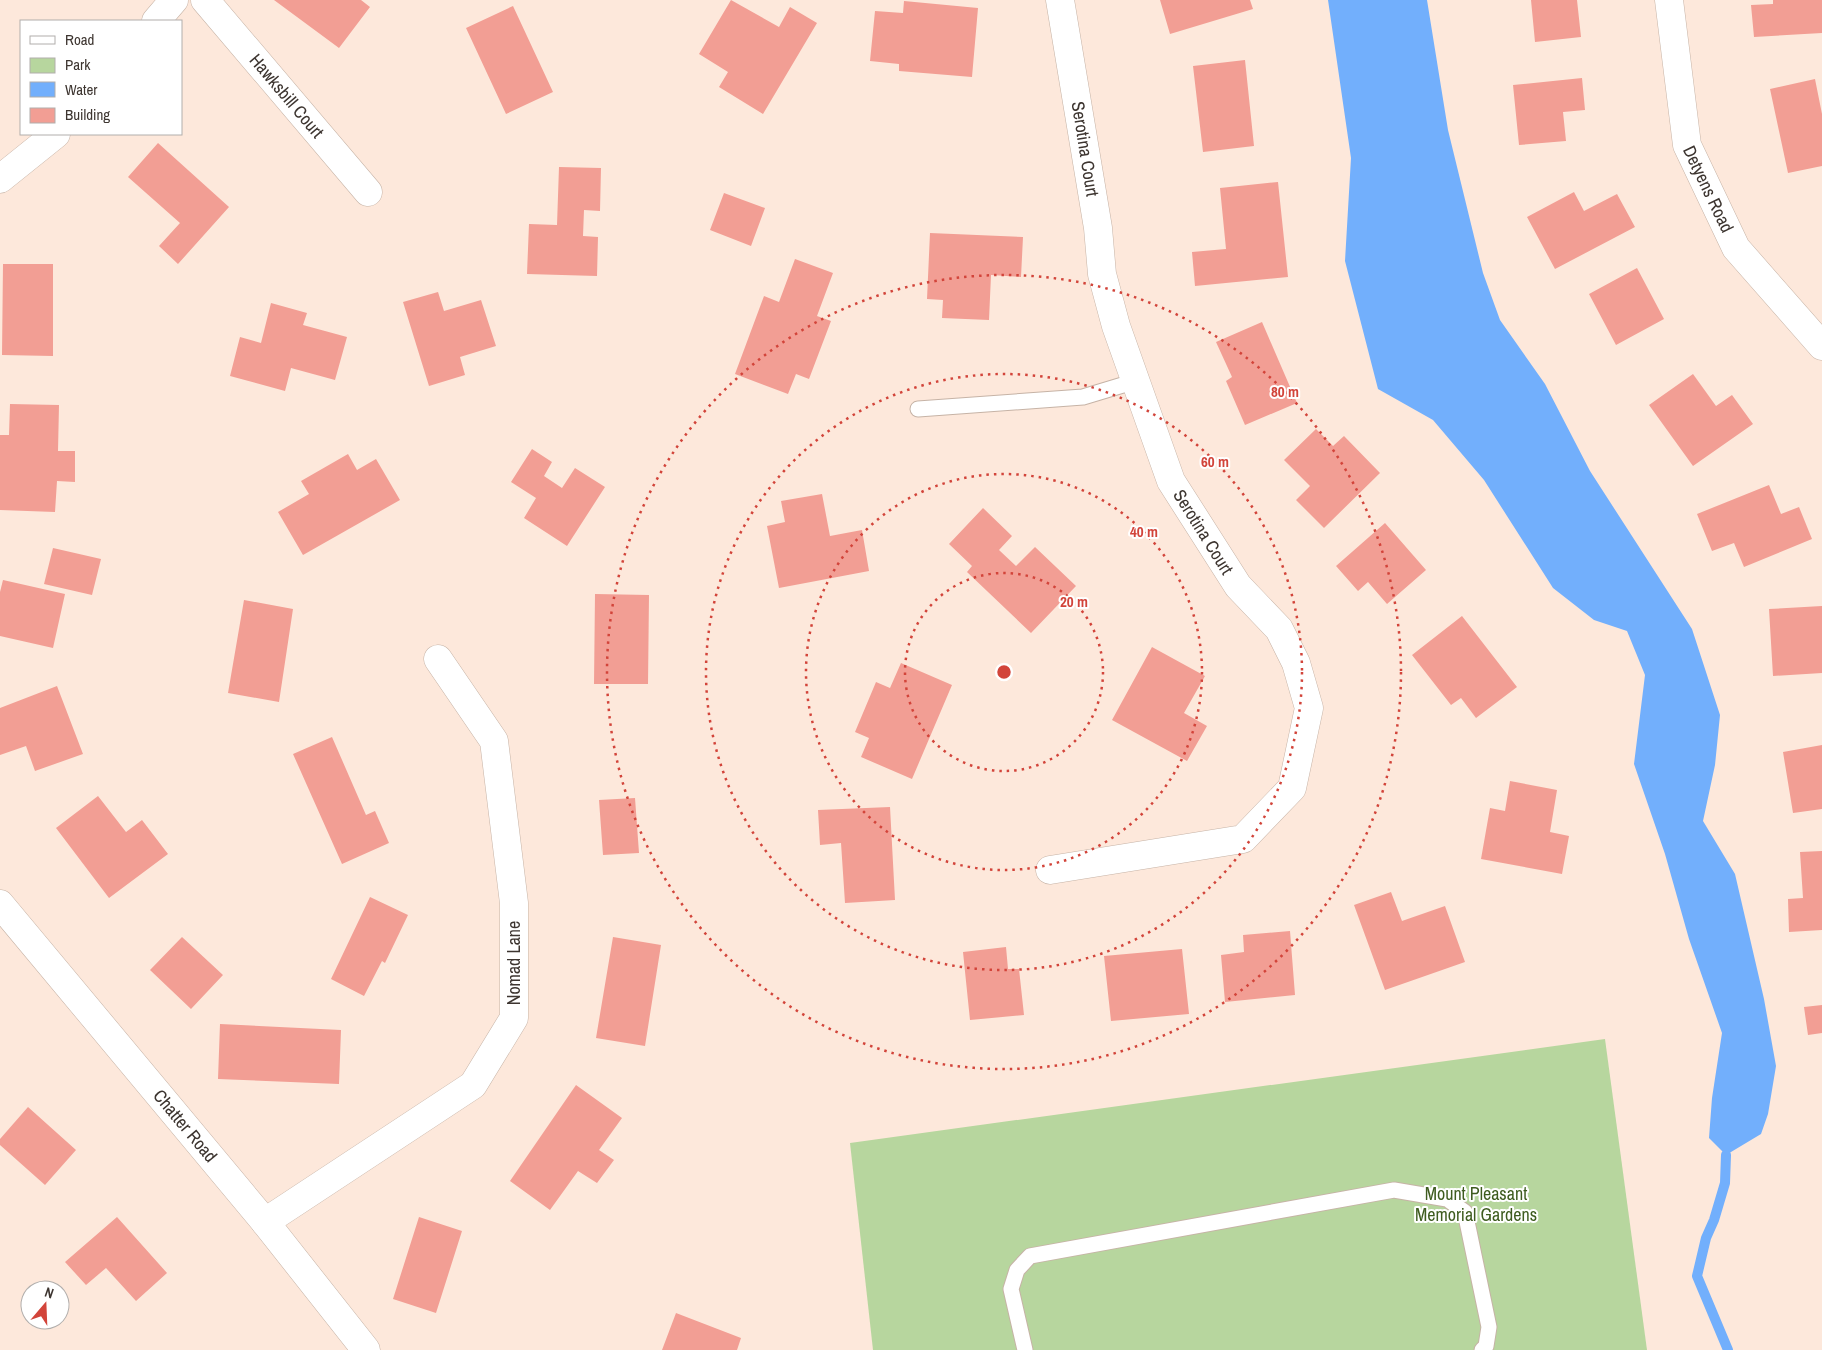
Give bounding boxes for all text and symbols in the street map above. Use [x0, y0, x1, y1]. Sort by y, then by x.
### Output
legend [20, 20, 182, 135]
text: Road [65, 29, 94, 50]
street label: Hawksbill Court [244, 48, 330, 143]
text: Park [65, 54, 91, 75]
text: Water [65, 79, 97, 100]
street label: Serotina Court [1066, 100, 1105, 198]
text: Building [65, 104, 110, 125]
street label: Detyens Road [1677, 141, 1740, 237]
text: 80 m [1271, 381, 1299, 402]
text: 60 m [1201, 451, 1229, 472]
street label: Serotina Court [1167, 484, 1239, 579]
text: 40 m [1130, 521, 1158, 542]
text: 20 m [1060, 591, 1088, 612]
centre of rings [995, 663, 1013, 681]
street label: Nomad Lane [501, 921, 526, 1005]
street label: Chatter Road [148, 1084, 223, 1167]
park label: Mount Pleasant Memorial Gardens [1415, 1181, 1537, 1227]
north arrow [20, 1280, 70, 1330]
text: N [42, 1283, 56, 1303]

